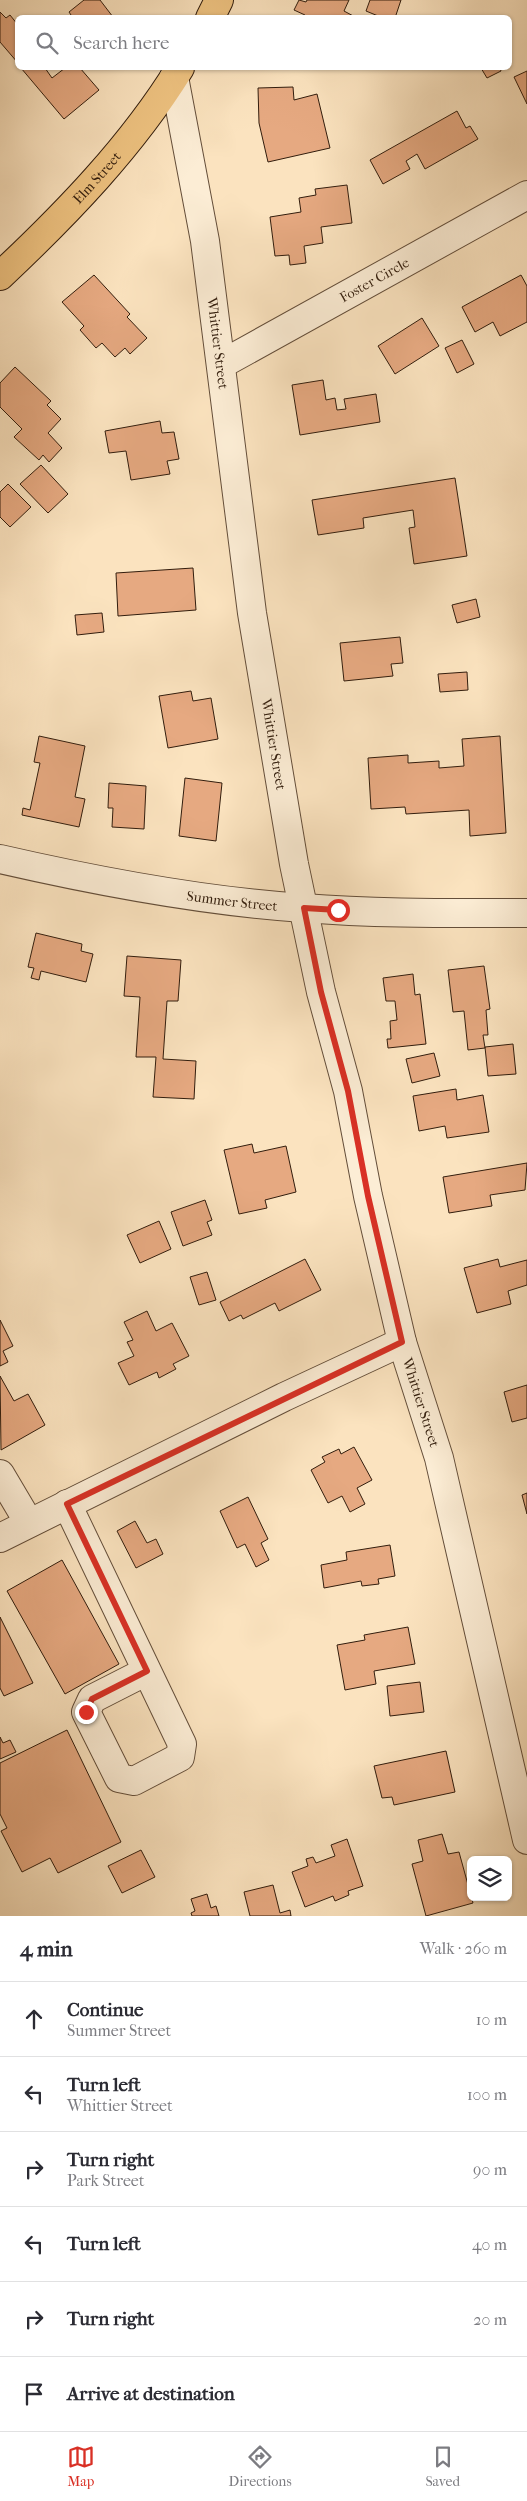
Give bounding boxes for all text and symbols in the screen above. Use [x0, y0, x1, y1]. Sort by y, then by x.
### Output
search box [15, 15, 512, 70]
icon: search [33, 29, 61, 57]
text: Search here [73, 32, 169, 54]
street label: Elm Street [69, 148, 124, 207]
street label: Foster Circle [336, 254, 412, 306]
street label: Whittier Street [204, 295, 232, 390]
street label: Whittier Street [258, 696, 290, 791]
street label: Summer Street [186, 887, 278, 914]
route start [327, 899, 350, 922]
street label: Whittier Street [399, 1355, 443, 1449]
route end [75, 1701, 98, 1724]
map controls [467, 1856, 512, 1901]
button: layers [467, 1856, 512, 1901]
text: 4 min [20, 1937, 73, 1961]
text: Walk · 260 m [420, 1939, 507, 1958]
text: Continue [67, 1999, 143, 2021]
icon: ahead [20, 2005, 48, 2033]
text: 10 m [476, 2010, 507, 2029]
text: Summer Street [67, 2021, 171, 2040]
text: Turn left [67, 2074, 141, 2096]
icon: left [20, 2080, 48, 2108]
text: 100 m [467, 2085, 507, 2104]
text: Whittier Street [67, 2096, 173, 2115]
text: Turn right [67, 2149, 154, 2171]
icon: right [20, 2155, 48, 2183]
text: 90 m [473, 2160, 507, 2179]
text: Park Street [67, 2171, 144, 2190]
icon: left [20, 2230, 48, 2258]
text: Turn left [67, 2233, 141, 2255]
text: 40 m [472, 2235, 507, 2254]
icon: right [20, 2305, 48, 2333]
text: Turn right [67, 2308, 154, 2330]
text: 20 m [473, 2310, 507, 2329]
icon: arrive [20, 2380, 48, 2408]
text: Arrive at destination [67, 2383, 235, 2405]
tab: Map [67, 2443, 95, 2490]
tab: Directions [229, 2443, 292, 2490]
tab: Saved [425, 2443, 460, 2490]

